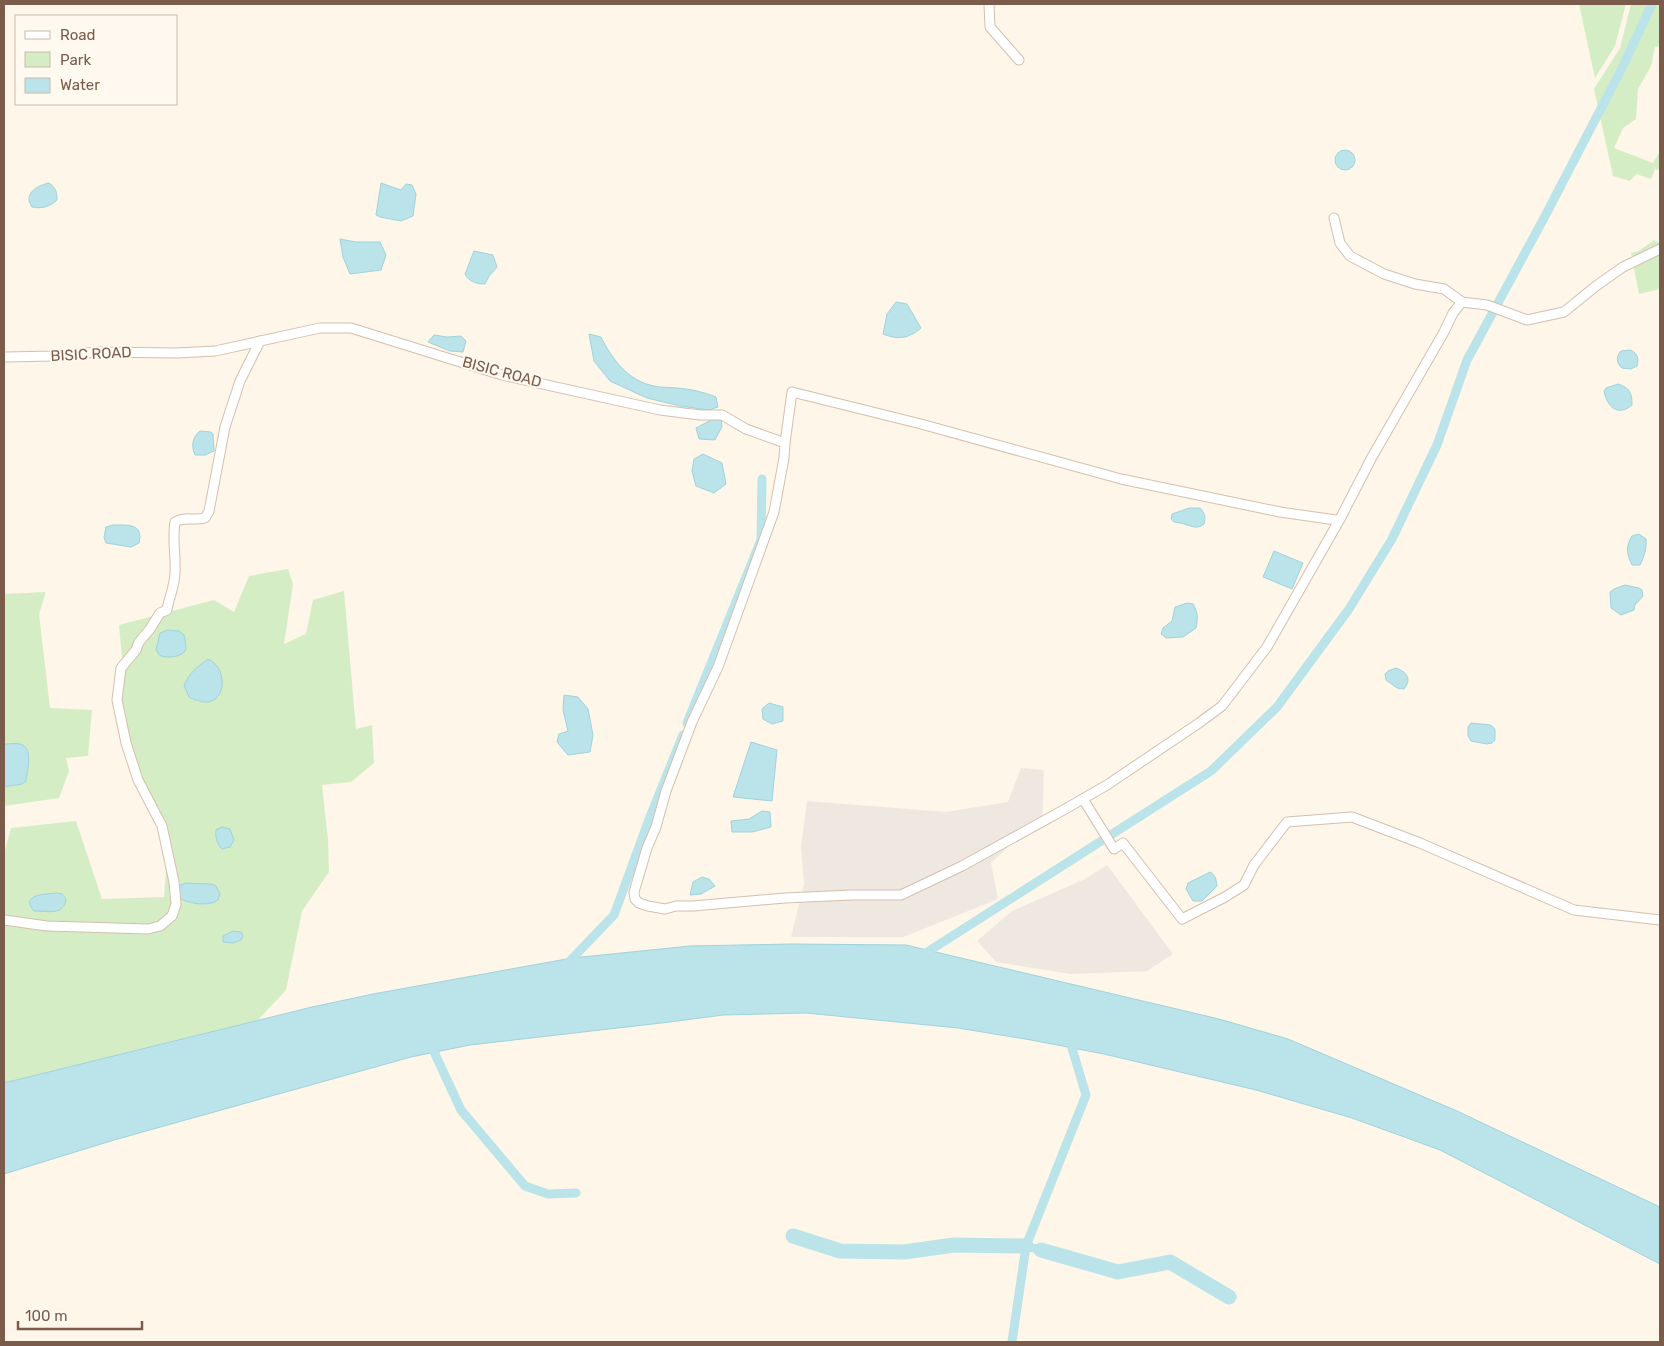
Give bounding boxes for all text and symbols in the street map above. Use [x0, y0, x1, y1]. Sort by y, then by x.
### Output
legend [15, 15, 178, 105]
text: Road [60, 26, 96, 44]
text: Park [60, 51, 91, 69]
text: Water [60, 76, 100, 94]
street label: BISIC ROAD [50, 343, 132, 365]
street label: BISIC ROAD [460, 353, 544, 391]
scale bar [18, 1298, 141, 1330]
text: 100 m [25, 1307, 67, 1325]

